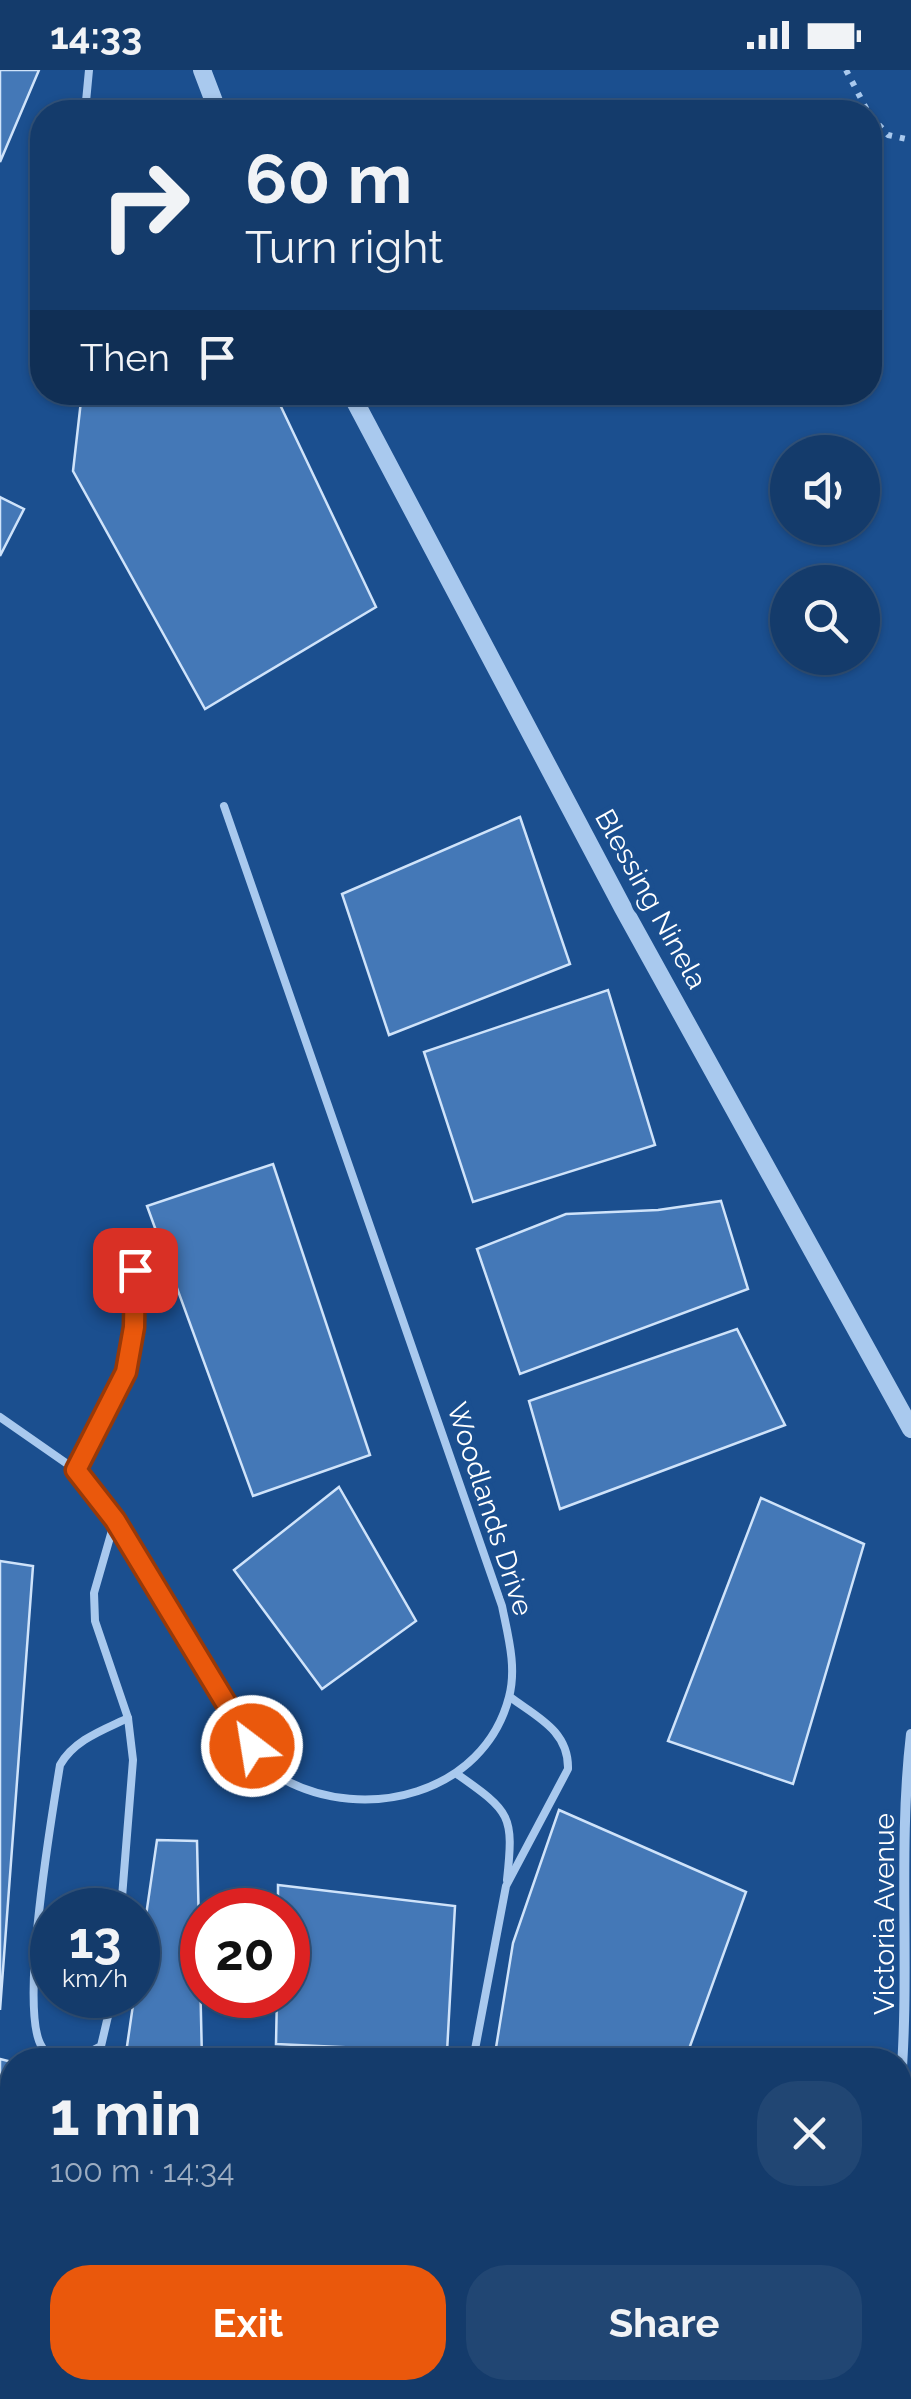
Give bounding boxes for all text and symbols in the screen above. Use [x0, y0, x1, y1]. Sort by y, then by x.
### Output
text: 14:33 [50, 13, 142, 58]
text: 60 m [245, 137, 412, 219]
icon: right [80, 140, 210, 270]
text: Turn right [245, 221, 443, 274]
icon: arrive [190, 330, 245, 385]
text: Then [80, 335, 170, 380]
map controls [770, 435, 880, 675]
button: sound [770, 435, 880, 545]
button: search [770, 565, 880, 675]
street label: Blessing Ninela [588, 804, 714, 994]
pin [93, 1228, 178, 1313]
icon: arrive [108, 1243, 163, 1298]
street label: Woodlands Drive [440, 1398, 540, 1620]
position arrow [200, 1694, 304, 1798]
street label: Victoria Avenue [868, 1813, 901, 2015]
speed limit sign: 20 [180, 1888, 310, 2018]
text: 13 [69, 1911, 121, 1970]
text: km/h [62, 1963, 128, 1993]
text: 1 min [50, 2079, 201, 2149]
button: close [757, 2081, 862, 2186]
text: 100 m · 14:34 [50, 2152, 235, 2189]
button: Exit [50, 2265, 446, 2380]
button: Share [466, 2265, 862, 2380]

